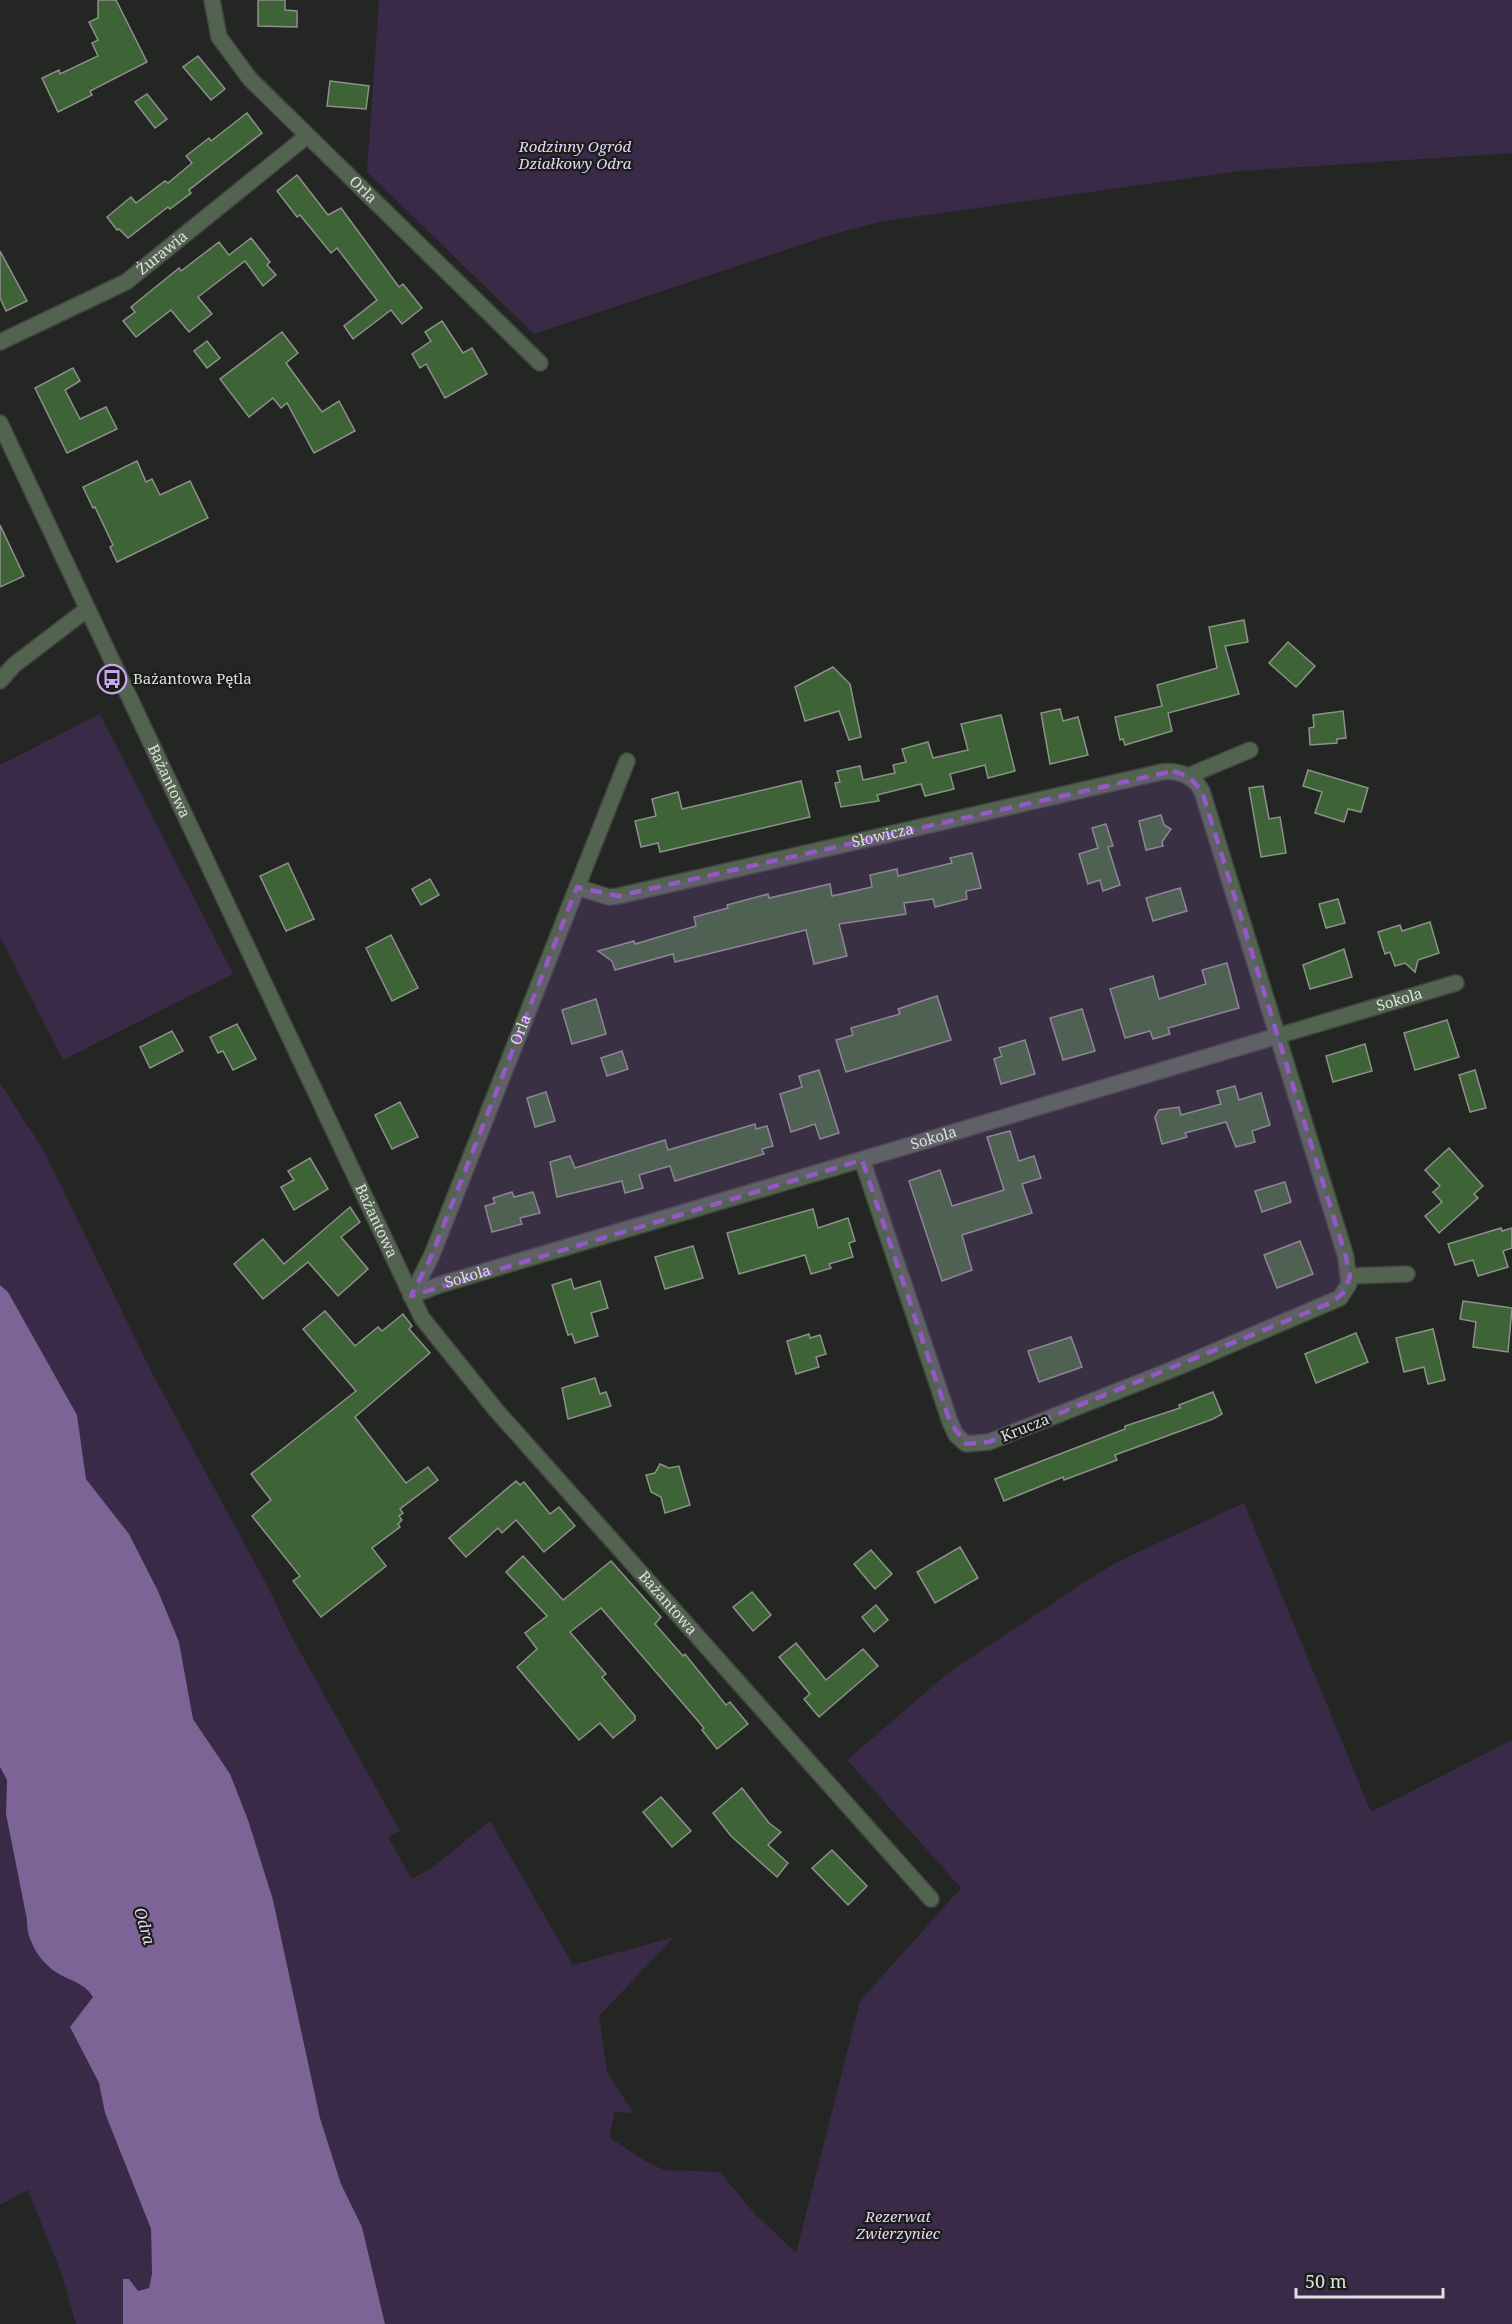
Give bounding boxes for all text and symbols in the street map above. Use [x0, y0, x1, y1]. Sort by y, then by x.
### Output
park label: Rodzinny Ogród Działkowy Odra [518, 136, 632, 173]
street label: Orla [345, 171, 382, 207]
street label: Żurawia [132, 225, 191, 279]
bus stop icon: Bażantowa Pętla [96, 663, 128, 695]
place label: Bażantowa Pętla [133, 668, 252, 688]
street label: Bażantowa [144, 741, 196, 821]
street label: Słowicza [849, 818, 915, 851]
street label: Sokola [1374, 983, 1425, 1015]
street label: Orla [505, 1011, 535, 1048]
street label: Sokola [908, 1121, 959, 1153]
street label: Bażantowa [351, 1180, 403, 1261]
street label: Sokola [442, 1259, 493, 1292]
street label: Krucza [997, 1408, 1052, 1446]
street label: Bażantowa [635, 1566, 702, 1639]
water label: Odra [129, 1905, 161, 1948]
park label: Rezerwat Zwierzyniec [855, 2206, 941, 2243]
scale bar [1296, 2261, 1443, 2299]
text: 50 m [1305, 2269, 1347, 2293]

